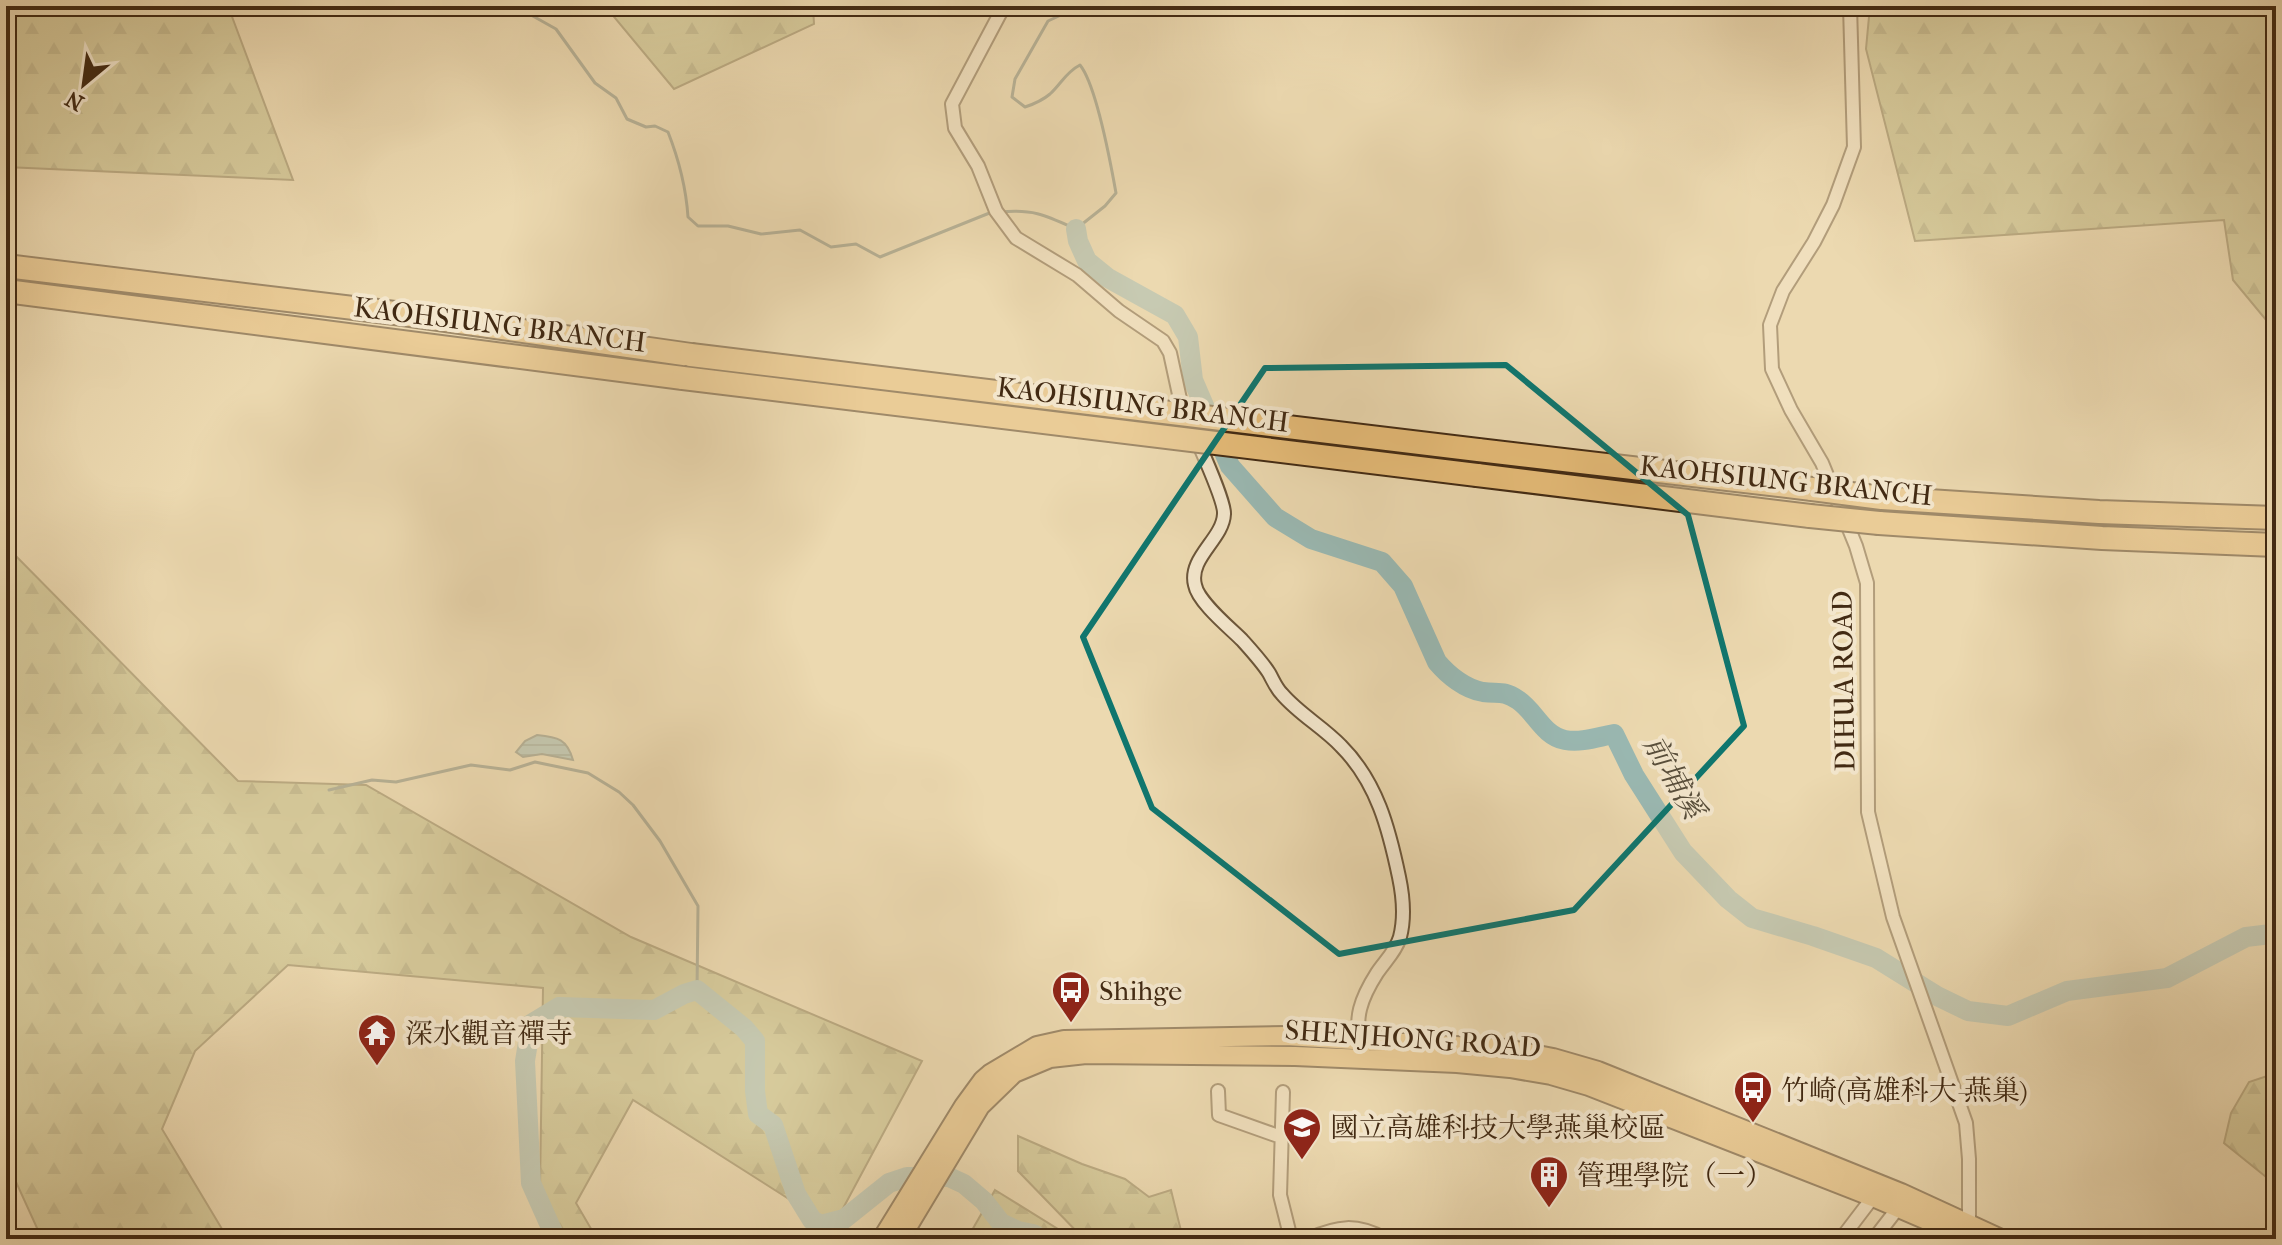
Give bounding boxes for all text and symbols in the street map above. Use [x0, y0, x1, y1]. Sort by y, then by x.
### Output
north arrow [44, 44, 124, 124]
text: N [61, 85, 88, 116]
street label: KAOHSIUNG BRANCH [352, 290, 648, 359]
street label: KAOHSIUNG BRANCH [995, 370, 1291, 439]
street label: KAOHSIUNG BRANCH [1638, 449, 1934, 512]
street label: DIHUA ROAD [1825, 590, 1862, 772]
water label: 前埔溪 [1636, 730, 1713, 828]
bus stop icon: Shihge [1050, 969, 1092, 1024]
place label: Shihge [1099, 974, 1182, 1007]
temple icon: 深水觀音禪寺 [356, 1012, 398, 1067]
street label: SHENJHONG ROAD [1284, 1013, 1542, 1064]
place label: 深水觀音禪寺 [405, 1017, 573, 1050]
bus stop icon: 竹崎(高雄科大-燕巢) [1732, 1069, 1774, 1124]
place label: 竹崎(高雄科大-燕巢) [1781, 1074, 2028, 1107]
school or university icon: 國立高雄科技大學燕巢校區 [1281, 1106, 1323, 1161]
place label: 國立高雄科技大學燕巢校區 [1330, 1111, 1666, 1144]
building icon: 管理學院（一） [1528, 1154, 1570, 1209]
place label: 管理學院（一） [1577, 1159, 1773, 1192]

